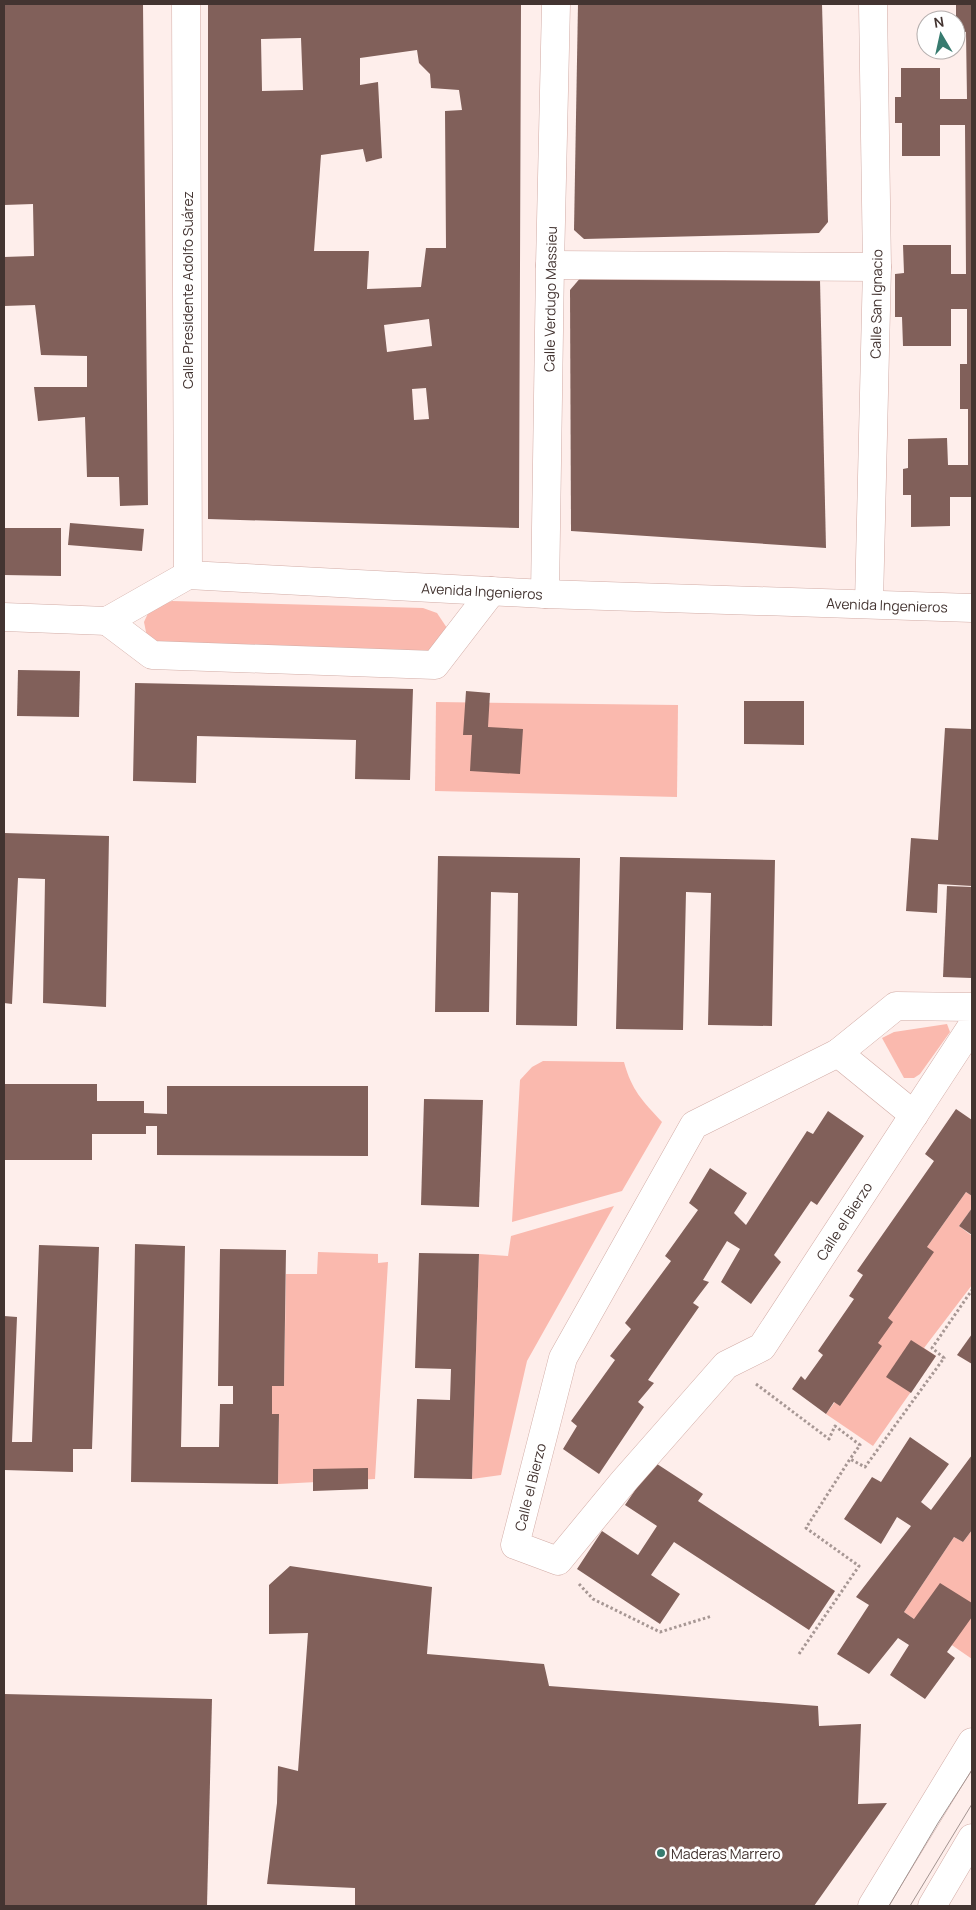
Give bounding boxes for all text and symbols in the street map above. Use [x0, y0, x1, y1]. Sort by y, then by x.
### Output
north arrow [916, 10, 966, 60]
text: N [932, 11, 945, 32]
street label: Calle Presidente Adolfo Suárez [178, 191, 197, 389]
street label: Calle Verdugo Massieu [539, 226, 561, 372]
street label: Calle San Ignacio [866, 249, 886, 359]
street label: Avenida Ingenieros [421, 578, 543, 604]
street label: Avenida Ingenieros [826, 593, 948, 617]
street label: Calle el Bierzo [812, 1178, 876, 1264]
street label: Calle el Bierzo [510, 1441, 550, 1533]
place label: Maderas Marrero [671, 1844, 781, 1863]
marker: Maderas Marrero [655, 1847, 667, 1859]

